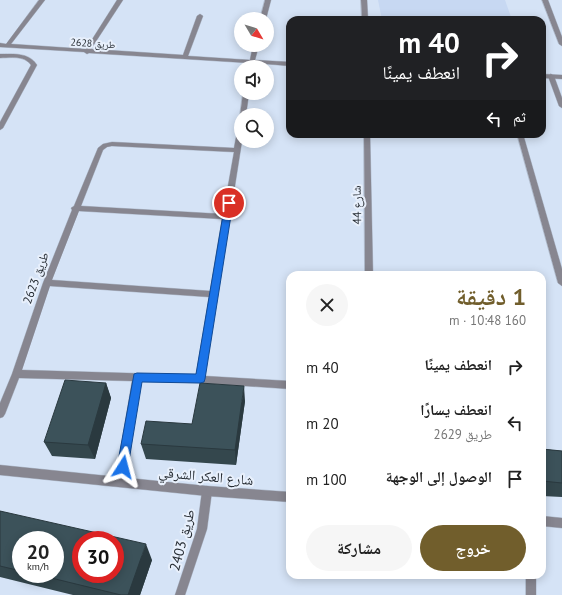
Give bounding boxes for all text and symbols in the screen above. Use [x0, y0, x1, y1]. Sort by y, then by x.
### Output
north arrow [234, 12, 274, 52]
map controls [234, 12, 274, 148]
text: 40 m [399, 24, 460, 61]
icon: right [474, 32, 526, 84]
street label: طريق 2628 [70, 35, 116, 52]
button: sound [234, 60, 274, 100]
text: انعطف يمينًا [383, 61, 460, 84]
text: ثم [513, 107, 526, 126]
button: search [234, 108, 274, 148]
icon: left [483, 108, 505, 130]
street label: شارع 44 [349, 185, 365, 225]
pin [212, 186, 246, 220]
icon: arrive [218, 192, 240, 214]
street label: طريق 2623 [19, 250, 52, 306]
text: 1 دقيقة [456, 281, 526, 312]
button: close [306, 284, 348, 326]
text: 160 m · 10:48 [449, 312, 526, 329]
text: انعطف يمينًا [425, 355, 492, 374]
icon: right [504, 356, 526, 378]
text: 40 m [306, 358, 339, 377]
text: انعطف يسارًا [420, 400, 492, 419]
icon: left [504, 412, 526, 434]
text: 20 m [306, 414, 339, 433]
text: طريق 2629 [434, 426, 492, 443]
position arrow [102, 446, 144, 488]
street label: شارع العكر الشرقي [158, 463, 254, 492]
text: الوصول إلى الوجهة [386, 467, 492, 486]
icon: arrive [504, 468, 526, 490]
text: 100 m [306, 470, 347, 489]
street label: طريق 2403 [165, 507, 200, 573]
button: مشاركة [306, 525, 412, 571]
button: خروج [420, 525, 526, 571]
speed limit sign: 30 [72, 531, 124, 583]
text: 20 [27, 539, 49, 565]
text: km/h [27, 560, 49, 573]

